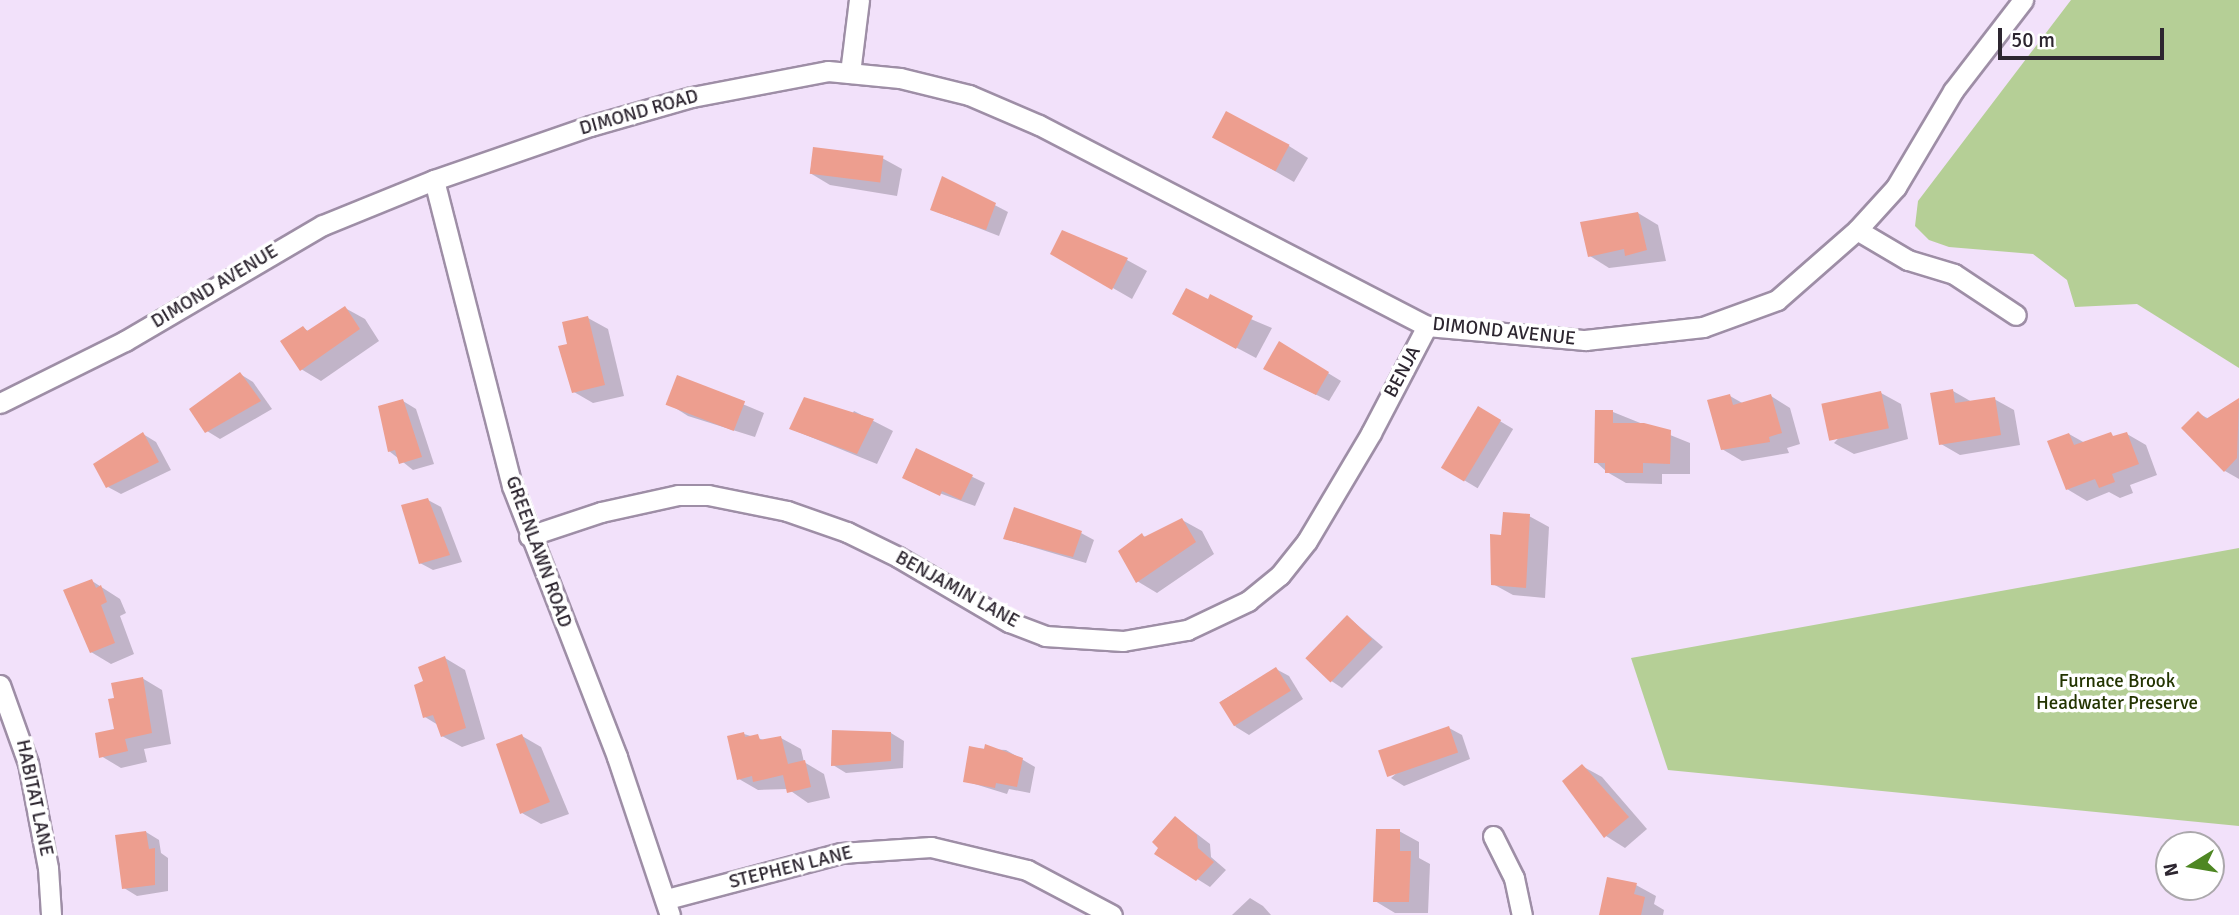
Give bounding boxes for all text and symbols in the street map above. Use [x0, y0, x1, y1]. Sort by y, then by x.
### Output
scale bar [2001, 14, 2167, 58]
text: 50 m [2011, 27, 2055, 53]
street label: DIMOND ROAD [577, 85, 701, 141]
street label: DIMOND AVENUE [147, 240, 283, 334]
street label: DIMOND AVENUE [1431, 313, 1577, 351]
street label: BENJA [1380, 342, 1426, 402]
street label: GREENLAWN ROAD [500, 473, 576, 631]
street label: BENJAMIN LANE [891, 547, 1023, 633]
park label: Furnace Brook Headwater Preserve [2036, 671, 2198, 715]
street label: HABITAT LANE [11, 738, 57, 858]
north arrow [2155, 831, 2225, 901]
street label: STEPHEN LANE [727, 842, 855, 894]
text: N [2158, 861, 2184, 878]

